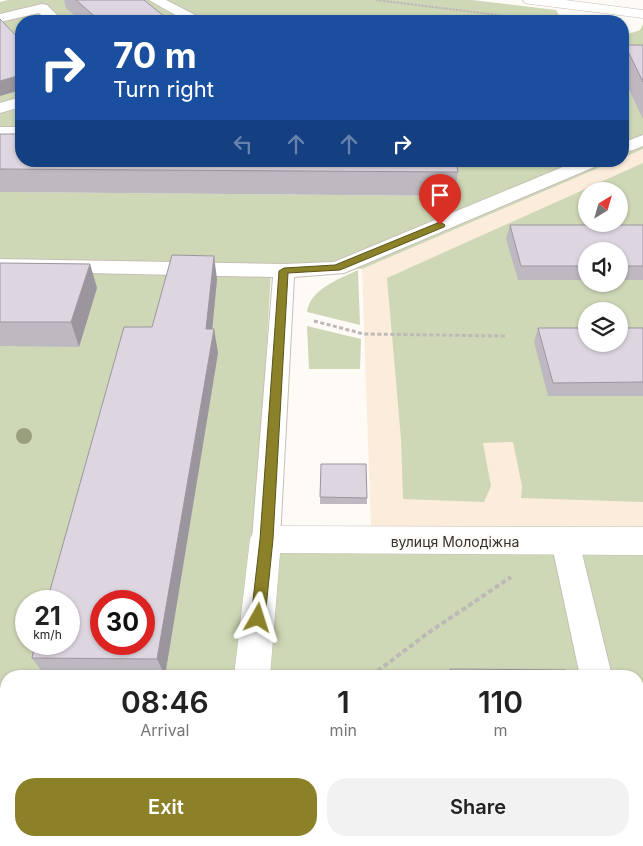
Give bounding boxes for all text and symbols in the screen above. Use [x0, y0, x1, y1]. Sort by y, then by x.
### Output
text: 70 m [113, 34, 197, 76]
icon: right [30, 35, 95, 100]
text: Turn right [113, 76, 214, 102]
icon: left [229, 130, 257, 158]
icon: ahead [282, 130, 310, 158]
icon: ahead [335, 130, 363, 158]
icon: right [388, 130, 416, 158]
pin [419, 174, 461, 225]
icon: arrive [426, 181, 454, 209]
north arrow [578, 182, 628, 232]
map controls [578, 182, 628, 352]
button: sound [578, 242, 628, 292]
button: layers [578, 302, 628, 352]
street label: вулиця Молодіжна [391, 533, 519, 550]
speed limit sign: 30 [90, 590, 155, 655]
position arrow [231, 591, 283, 643]
text: 21 [34, 601, 61, 631]
text: km/h [33, 627, 62, 642]
text: 08:46 [121, 684, 209, 720]
text: 1 [337, 684, 350, 720]
text: 110 [478, 684, 523, 720]
text: Arrival [140, 720, 189, 740]
text: min [330, 720, 357, 740]
text: m [493, 720, 507, 740]
button: Exit [15, 778, 317, 836]
button: Share [327, 778, 629, 836]

